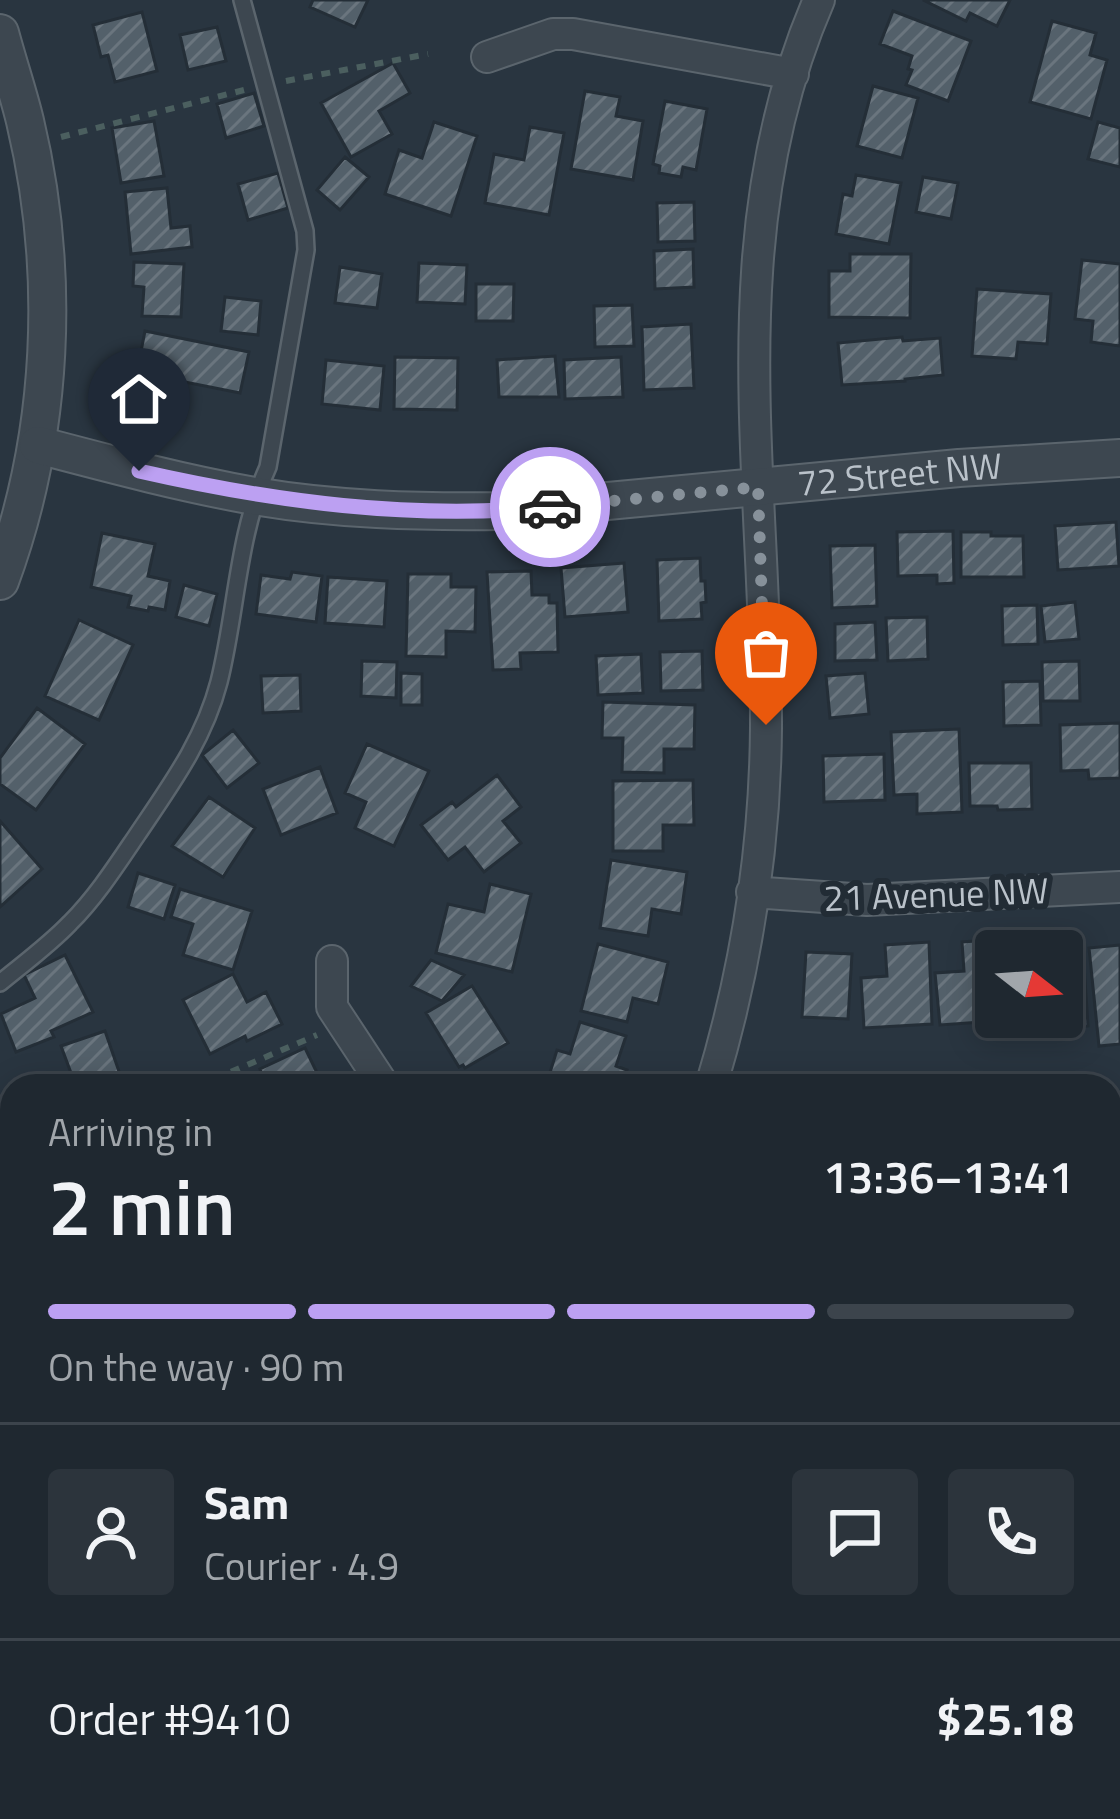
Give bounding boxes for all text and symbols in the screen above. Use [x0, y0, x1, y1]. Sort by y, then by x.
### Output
pin [88, 348, 190, 471]
icon: home [106, 366, 172, 432]
street label: 72 Street NW [795, 437, 1003, 510]
courier [490, 447, 610, 567]
icon: car [517, 474, 583, 540]
pin [715, 602, 817, 725]
icon: bag [733, 620, 799, 686]
street label: 21 Avenue NW [823, 862, 1049, 925]
north arrow [975, 930, 1083, 1038]
map controls [975, 930, 1083, 1038]
text: Arriving in [48, 1102, 213, 1161]
text: 13:36–13:41 [823, 1142, 1074, 1210]
text: 2 min [48, 1147, 236, 1265]
text: On the way · 90 m [48, 1337, 344, 1396]
text: Sam [204, 1468, 289, 1536]
button: person [48, 1469, 174, 1595]
button: chat [792, 1469, 918, 1595]
button: phone [948, 1469, 1074, 1595]
text: Courier · 4.9 [204, 1536, 399, 1595]
text: Order #9410 [48, 1684, 291, 1752]
text: $25.18 [936, 1684, 1074, 1752]

